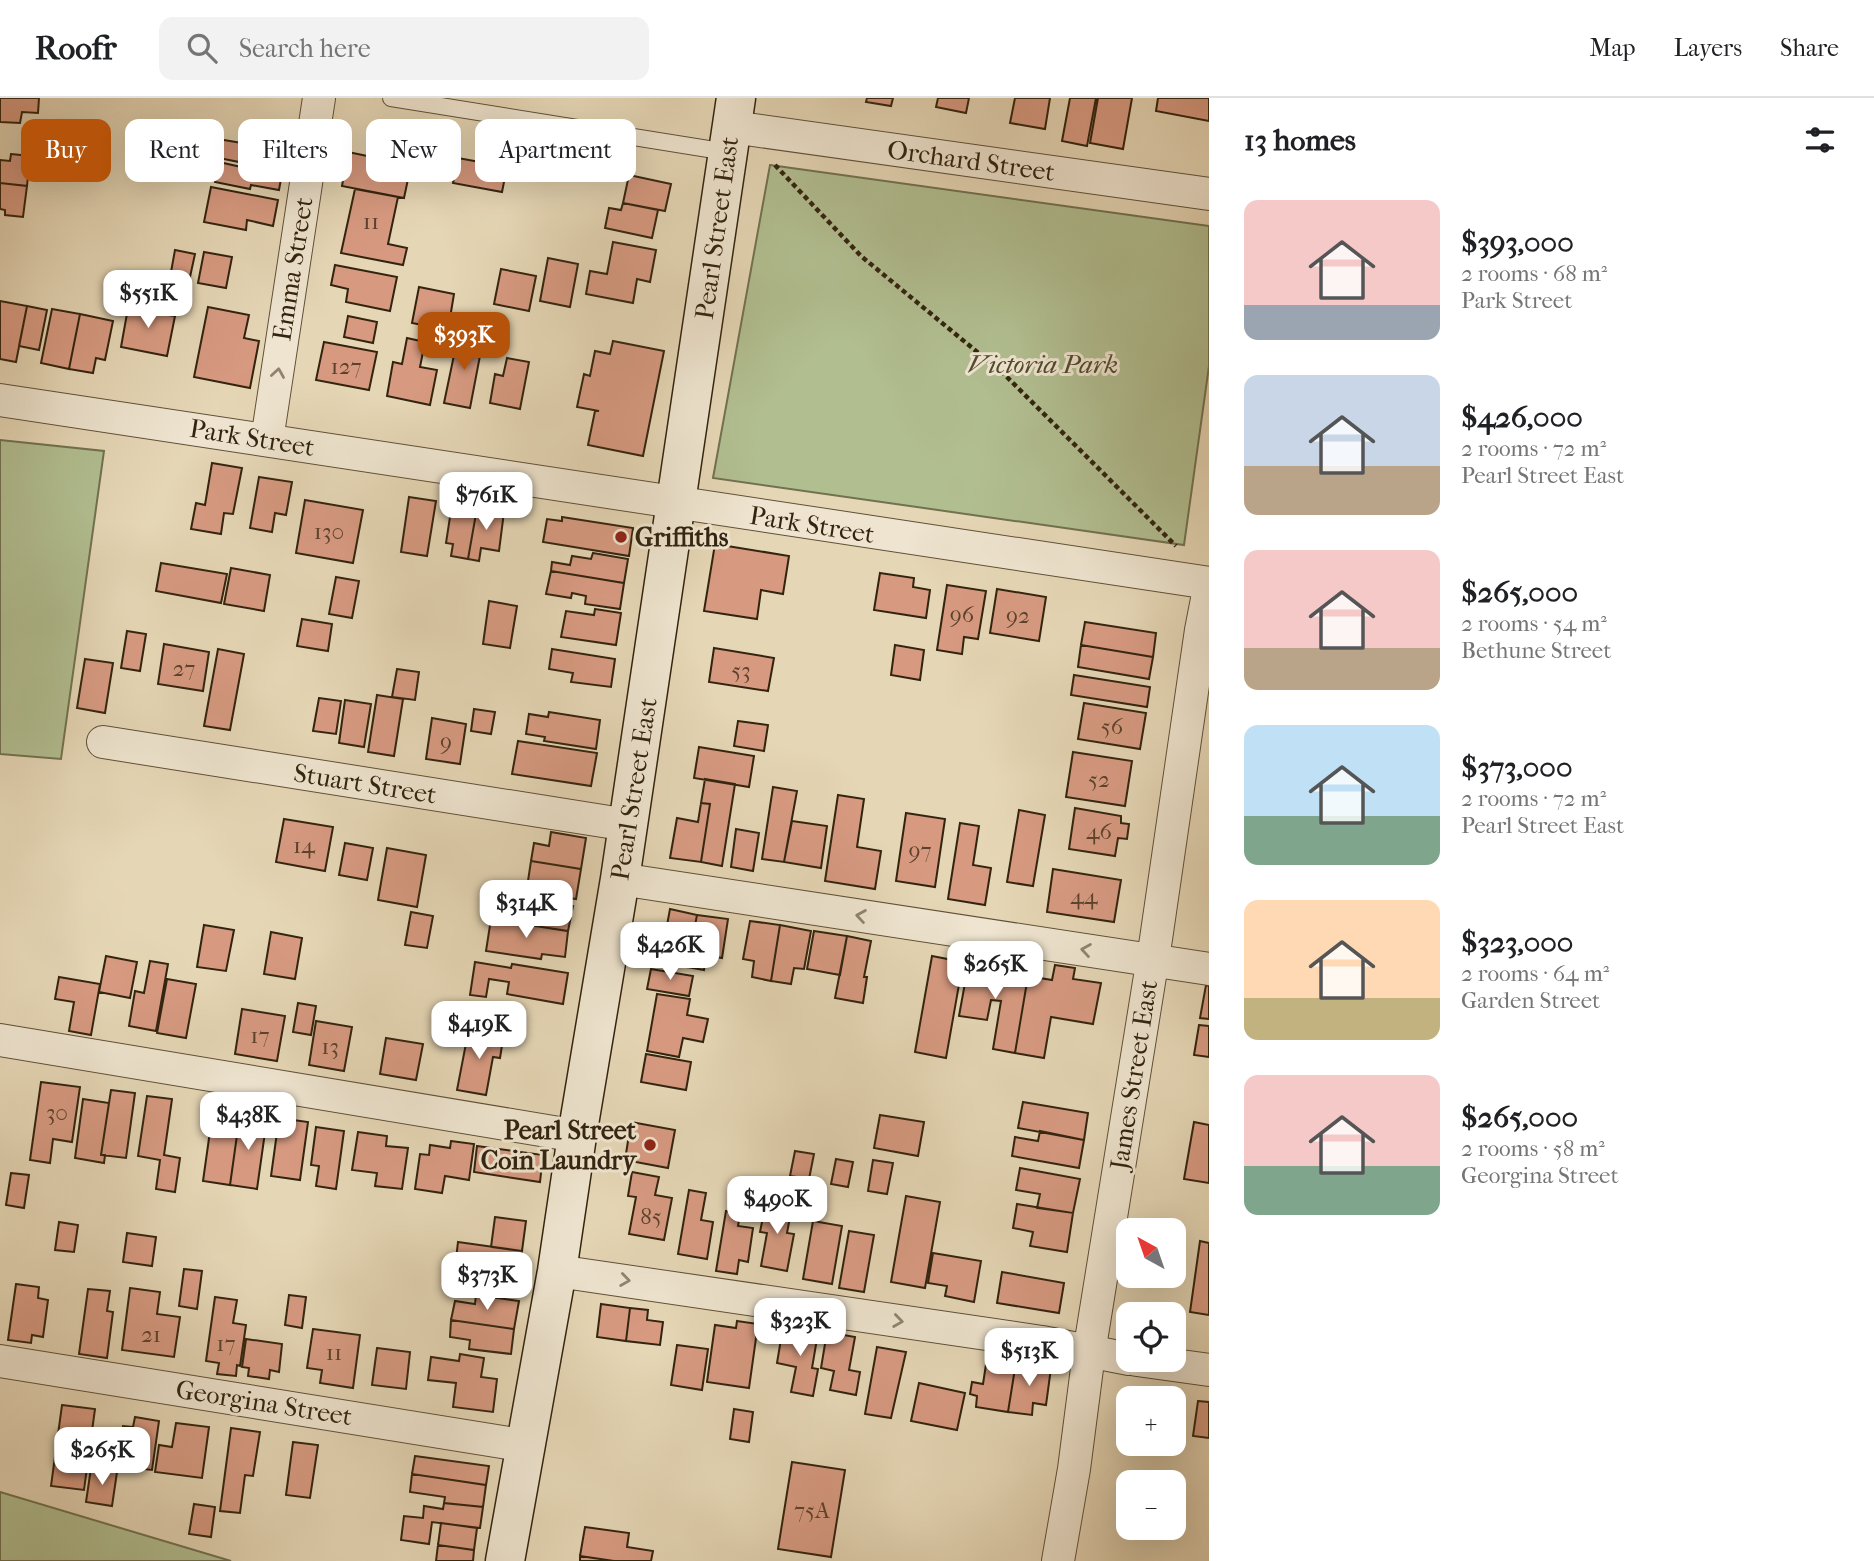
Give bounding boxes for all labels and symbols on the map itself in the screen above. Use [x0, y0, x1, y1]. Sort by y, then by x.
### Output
street label: Pearl Street East [689, 134, 745, 322]
street label: Orchard Street [885, 134, 1057, 188]
street label: Emma Street [266, 194, 320, 343]
house number: 11 [363, 208, 379, 235]
pin: $551K [99, 271, 197, 330]
pin: $393K [415, 313, 513, 372]
park label: Victoria Park [968, 349, 1118, 380]
house number: 127 [330, 353, 362, 380]
one-way arrow [270, 367, 285, 379]
street label: Park Street [187, 413, 317, 463]
pin: $761K [437, 472, 535, 532]
street label: Park Street [747, 500, 877, 550]
house number: 130 [314, 518, 344, 545]
place label: Griffiths [635, 522, 729, 553]
marker: Griffiths [613, 529, 629, 545]
house number: 96 [950, 601, 975, 628]
house number: 92 [1006, 602, 1030, 629]
house number: 27 [173, 655, 195, 682]
house number: 53 [731, 657, 751, 684]
street label: Pearl Street East [604, 695, 664, 883]
house number: 56 [1101, 713, 1124, 740]
house number: 9 [440, 728, 452, 755]
street label: Stuart Street [291, 757, 439, 811]
house number: 52 [1088, 766, 1110, 793]
house number: 46 [1086, 818, 1113, 845]
house number: 14 [293, 832, 316, 859]
house number: 97 [908, 837, 932, 864]
pin: $314K [477, 880, 575, 940]
house number: 44 [1070, 883, 1099, 910]
one-way arrow [855, 908, 867, 923]
pin: $426K [621, 922, 719, 982]
pin: $265K [946, 942, 1044, 1001]
one-way arrow [1080, 943, 1091, 958]
street label: James Street East [1103, 977, 1164, 1174]
pin: $419K [430, 1002, 528, 1061]
house number: 17 [250, 1022, 270, 1049]
house number: 13 [321, 1033, 339, 1060]
pin: $438K [199, 1093, 297, 1152]
house number: 30 [46, 1099, 68, 1126]
place label: Pearl Street Coin Laundry [481, 1115, 638, 1176]
marker: Pearl Street Coin Laundry [642, 1137, 658, 1153]
pin: $490K [728, 1176, 826, 1236]
house number: 85 [640, 1203, 662, 1230]
north arrow [1116, 1218, 1186, 1288]
pin: $373K [438, 1252, 536, 1312]
one-way arrow [619, 1272, 631, 1287]
pin: $323K [751, 1298, 849, 1358]
one-way arrow [893, 1313, 904, 1328]
house number: 21 [141, 1321, 161, 1348]
pin: $513K [980, 1328, 1078, 1388]
house number: 17 [216, 1330, 236, 1357]
house number: 11 [326, 1339, 342, 1366]
street label: Georgina Street [174, 1374, 355, 1432]
pin: $265K [53, 1428, 151, 1487]
house number: 75A [794, 1497, 831, 1524]

